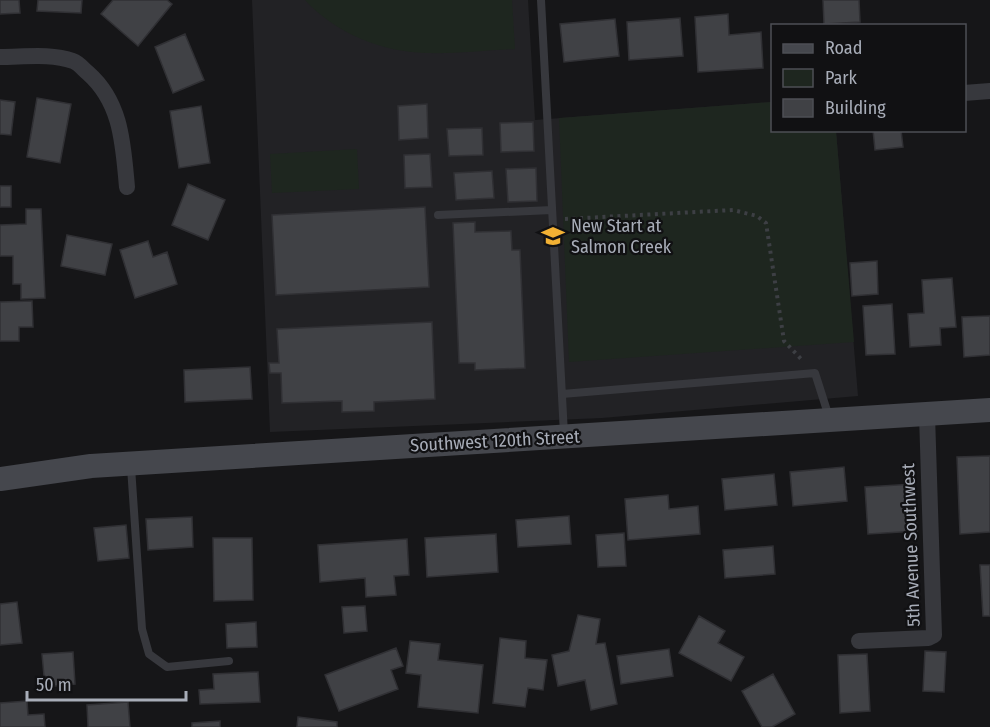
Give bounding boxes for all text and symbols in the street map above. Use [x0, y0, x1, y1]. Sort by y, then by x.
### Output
legend [771, 24, 966, 132]
text: Road [825, 37, 862, 59]
text: Park [825, 67, 858, 89]
text: Building [825, 97, 886, 119]
place label: New Start at Salmon Creek [571, 215, 672, 258]
school or university icon: New Start at Salmon Creek [540, 223, 566, 249]
street label: Southwest 120th Street [410, 426, 581, 456]
street label: 5th Avenue Southwest [897, 463, 925, 627]
scale bar [27, 664, 186, 702]
text: 50 m [36, 674, 72, 696]

